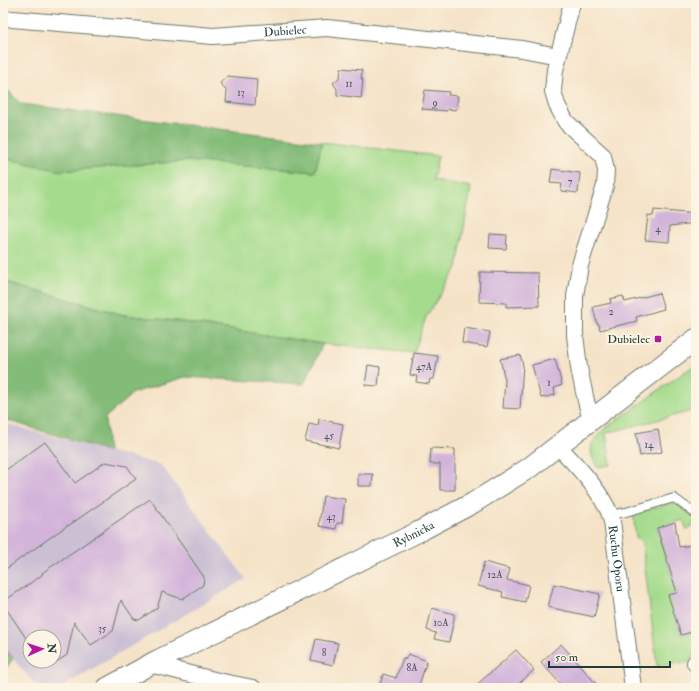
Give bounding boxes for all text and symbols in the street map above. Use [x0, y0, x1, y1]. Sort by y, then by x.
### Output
street label: Dubielec [263, 22, 307, 40]
house number: 11 [345, 78, 353, 90]
house number: 13 [237, 87, 245, 99]
house number: 9 [431, 97, 438, 109]
house number: 7 [568, 176, 573, 188]
house number: 4 [655, 223, 661, 235]
house number: 2 [608, 306, 614, 318]
place label: Dubielec [607, 332, 650, 347]
marker: Dubielec [653, 334, 663, 344]
house number: 47A [416, 361, 433, 373]
house number: 1 [547, 377, 551, 389]
house number: 45 [324, 430, 334, 442]
house number: 14 [645, 439, 654, 451]
house number: 43 [326, 511, 336, 523]
street label: Rybnicka [391, 517, 438, 551]
street label: Ruchu Oporu [605, 524, 628, 593]
house number: 12A [488, 569, 503, 581]
house number: 10A [434, 617, 449, 629]
house number: 35 [98, 623, 107, 635]
north arrow [22, 629, 62, 669]
text: N [45, 642, 58, 655]
scale bar [549, 643, 670, 669]
house number: 8 [322, 647, 327, 659]
text: 50 m [555, 650, 579, 665]
house number: 8A [406, 662, 418, 674]

